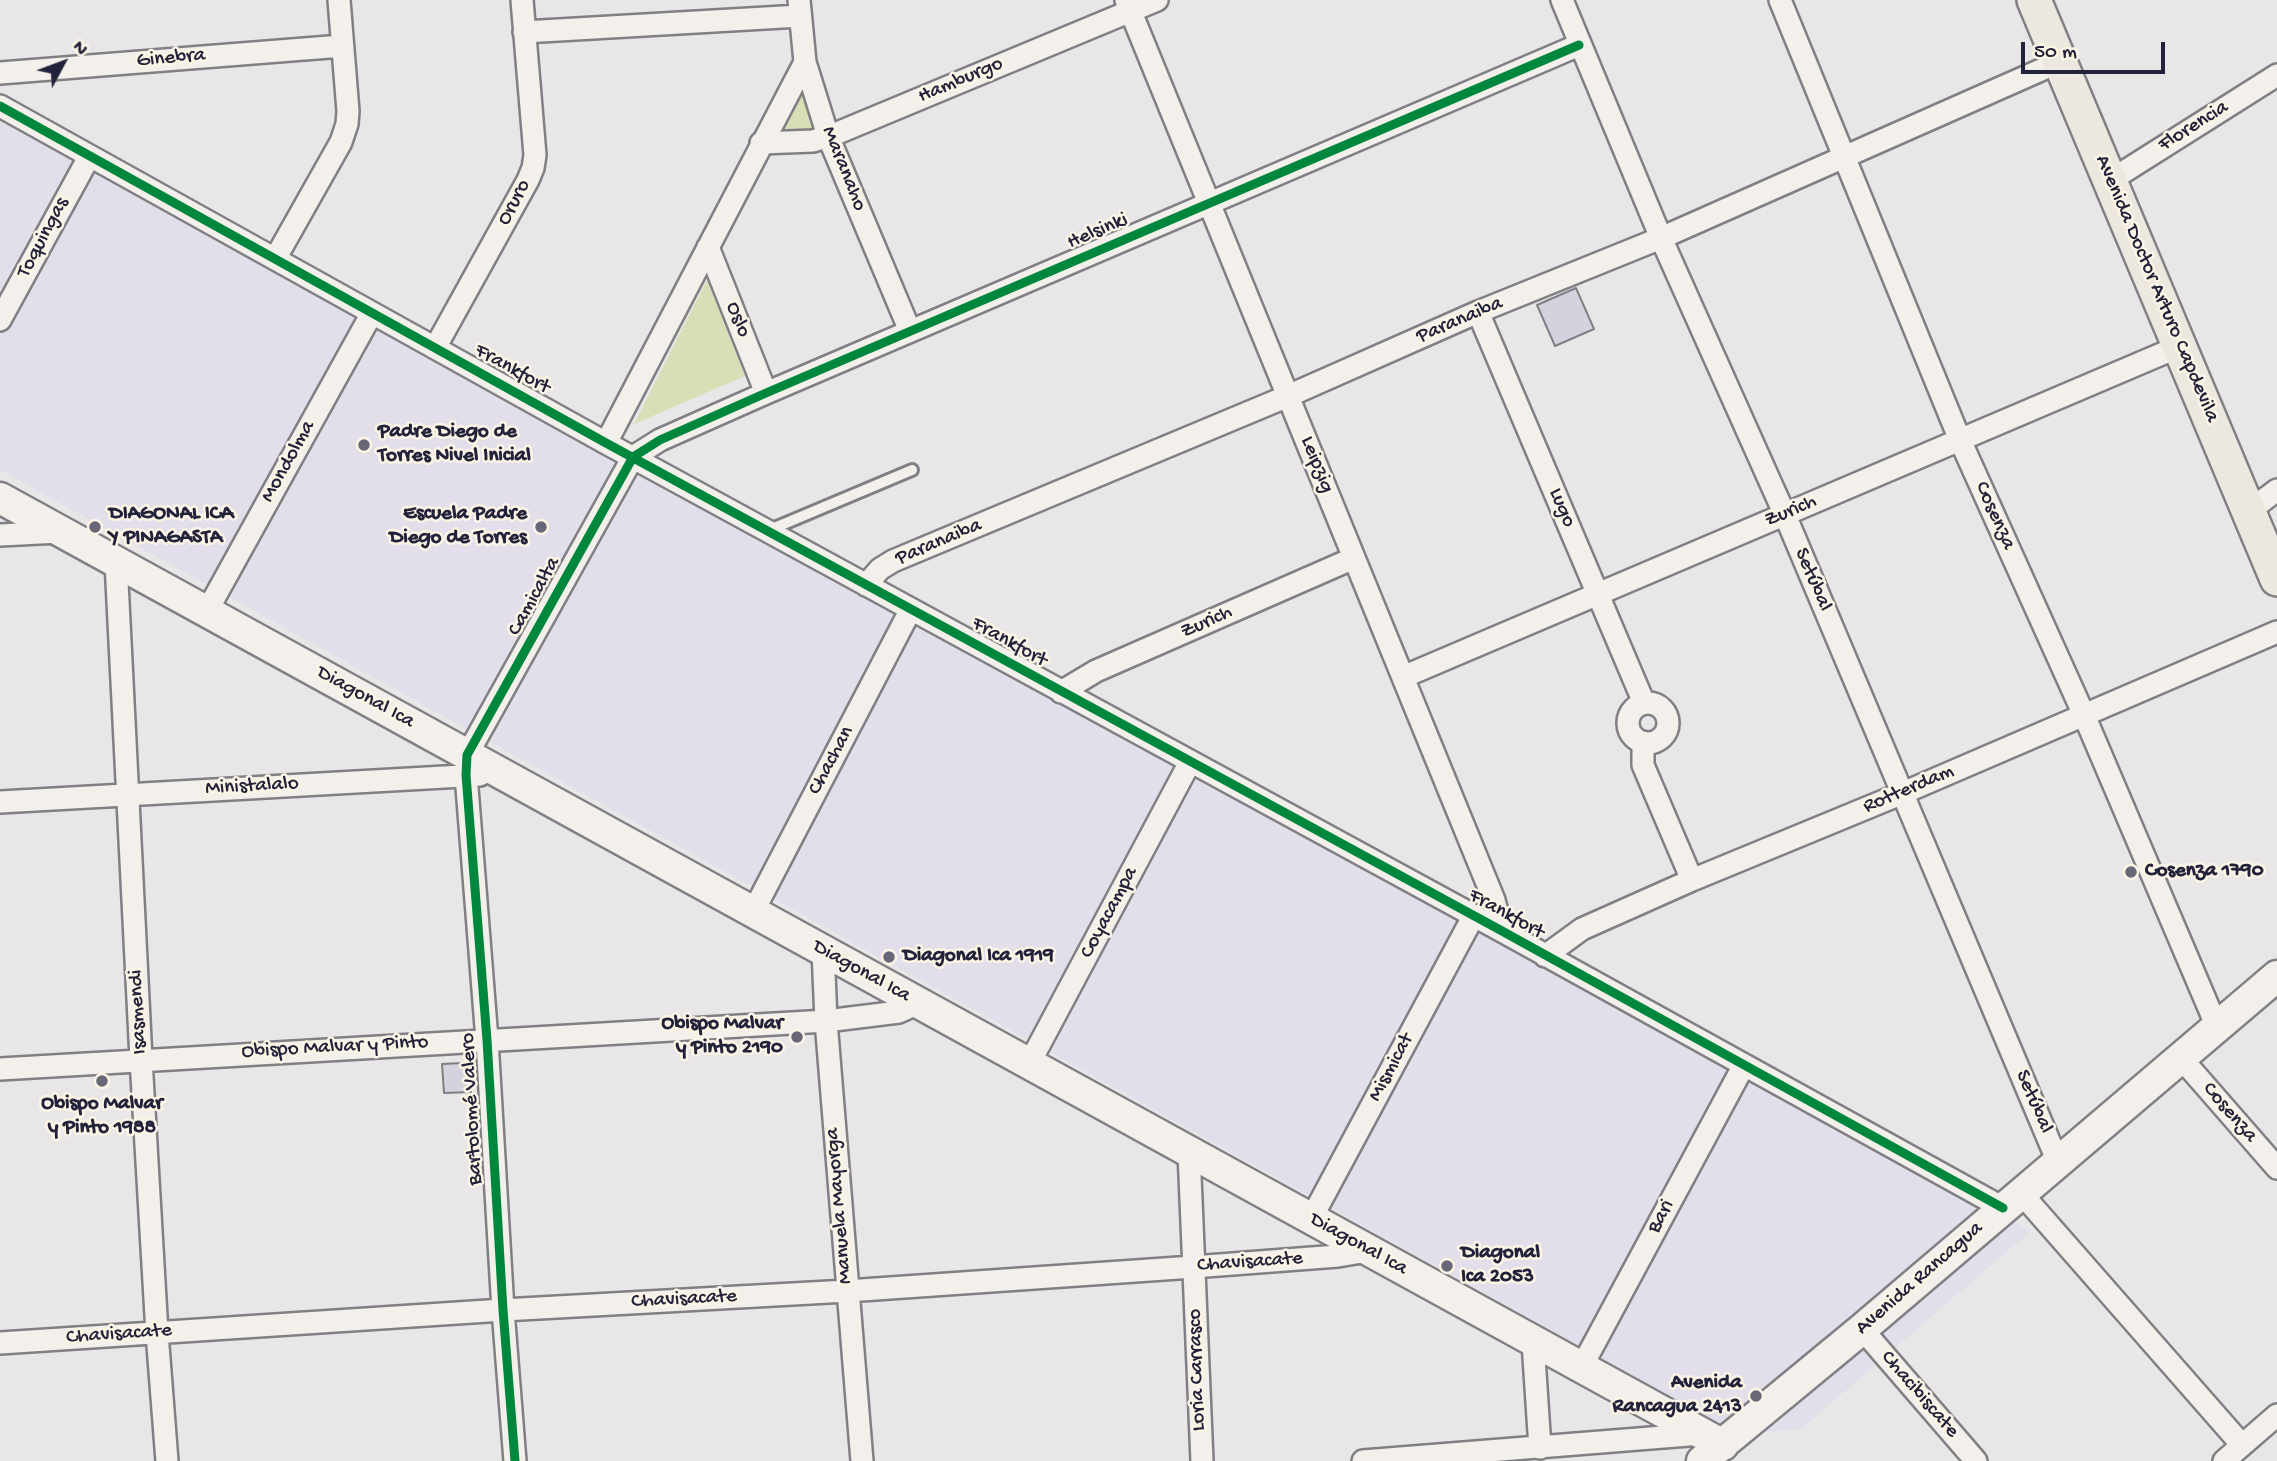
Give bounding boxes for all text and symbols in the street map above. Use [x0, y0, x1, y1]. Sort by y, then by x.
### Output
north arrow [28, 28, 98, 98]
scale bar [2025, 28, 2168, 72]
text: N [66, 37, 92, 61]
text: 50 m [2034, 41, 2077, 66]
street label: Ginebra [136, 43, 206, 75]
street label: Hamburgo [915, 52, 1007, 110]
street label: Florencia [2154, 96, 2234, 158]
street label: Maranaho [815, 123, 871, 215]
street label: Avenida Doctor Arturo Capdevila [2088, 152, 2224, 426]
street label: Oruro [493, 176, 537, 230]
street label: Toquingas [12, 194, 76, 282]
street label: Helsinki [1064, 208, 1132, 256]
street label: Paranaiba [1413, 292, 1507, 350]
street label: Oslo [719, 299, 755, 341]
street label: Frankfort [470, 339, 554, 401]
street label: Mondolma [256, 417, 322, 507]
place label: Padre Diego de Torres Nivel Inicial [378, 420, 531, 470]
street label: Leipzig [1293, 433, 1339, 497]
marker: Padre Diego de Torres Nivel Inicial [356, 437, 372, 453]
street label: Cosenza [1968, 478, 2020, 554]
street label: Lugo [1542, 484, 1580, 532]
street label: Zurich [1761, 490, 1821, 534]
place label: DIAGONAL ICA Y PINAGASTA [109, 502, 234, 552]
place label: Escuela Padre Diego de Torres [390, 502, 527, 552]
street label: Paranaiba [892, 514, 986, 572]
marker: DIAGONAL ICA Y PINAGASTA [87, 519, 103, 535]
marker: Escuela Padre Diego de Torres [533, 519, 549, 535]
street label: Setúbal [1787, 545, 1837, 615]
street label: Camicalta [503, 553, 567, 641]
street label: Zurich [1177, 601, 1237, 645]
street label: Frankfort [967, 612, 1051, 674]
street label: Diagonal Ica [312, 661, 418, 735]
street label: Chachan [803, 722, 861, 800]
street label: Rotterdam [1860, 760, 1958, 820]
street label: Ministalalo [205, 772, 299, 802]
place label: Cosenza 1790 [2145, 859, 2264, 885]
street label: Coyacampa [1075, 863, 1145, 963]
marker: Cosenza 1790 [2123, 864, 2139, 880]
street label: Frankfort [1464, 884, 1548, 946]
street label: Diagonal Ica [808, 935, 914, 1009]
place label: Diagonal Ica 1919 [903, 944, 1054, 970]
marker: Diagonal Ica 1919 [881, 949, 897, 965]
street label: Isasmendi [124, 969, 154, 1055]
place label: Obispo Malvar y Pinto 2190 [662, 1012, 783, 1062]
marker: Obispo Malvar y Pinto 2190 [789, 1029, 805, 1045]
street label: Mismicat [1364, 1030, 1420, 1106]
street label: Obispo Malvar y Pinto [241, 1031, 429, 1065]
street label: Bartolomé Valero [456, 1032, 490, 1186]
street label: Setúbal [2008, 1067, 2058, 1137]
marker: Obispo Malvar y Pinto 1988 [94, 1073, 110, 1089]
street label: Cosenza [2196, 1078, 2262, 1148]
place label: Obispo Malvar y Pinto 1988 [41, 1092, 163, 1142]
street label: Manuela Mayorga [821, 1127, 859, 1285]
street label: Bari [1643, 1196, 1681, 1238]
street label: Diagonal Ica [1305, 1208, 1411, 1282]
street label: Avenida Rancagua [1851, 1217, 1989, 1341]
place label: Diagonal Ica 2053 [1461, 1241, 1540, 1291]
street label: Chavisacate [1196, 1247, 1304, 1279]
marker: Diagonal Ica 2053 [1439, 1258, 1455, 1274]
street label: Chavisacate [631, 1285, 737, 1315]
street label: Loria Carrasco [1183, 1308, 1213, 1432]
street label: Chavisacate [65, 1319, 173, 1351]
street label: Chacibiscate [1874, 1346, 1964, 1444]
place label: Avenida Rancagua 2413 [1613, 1371, 1742, 1421]
marker: Avenida Rancagua 2413 [1748, 1388, 1764, 1404]

